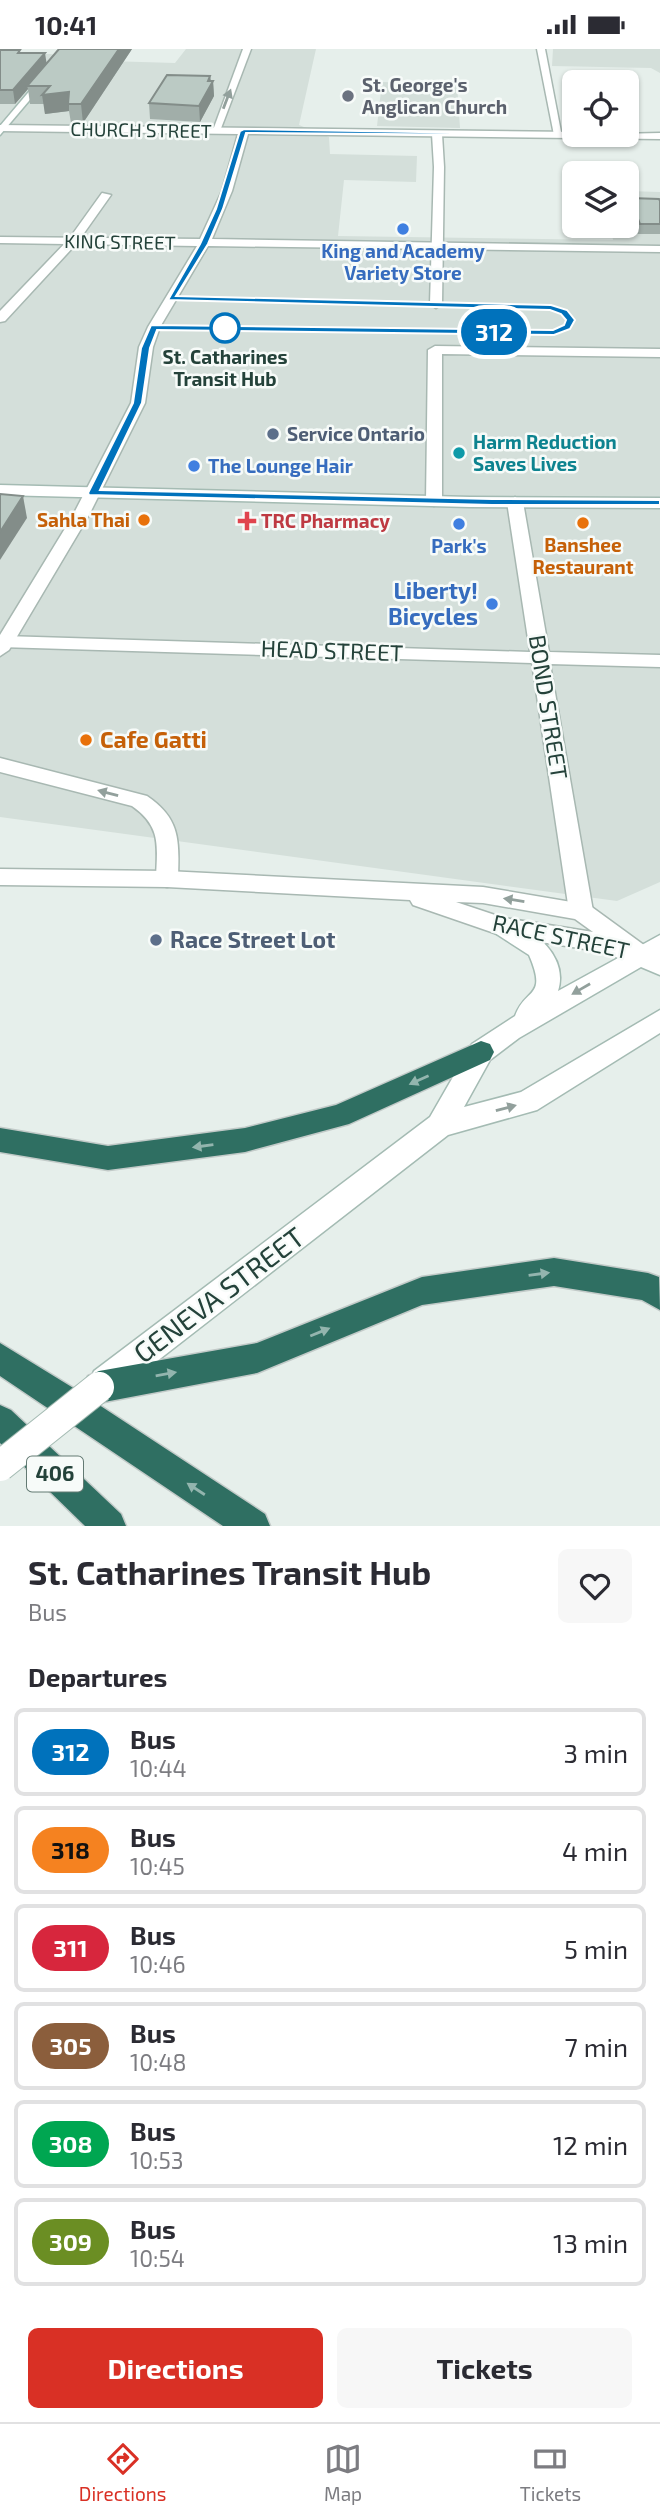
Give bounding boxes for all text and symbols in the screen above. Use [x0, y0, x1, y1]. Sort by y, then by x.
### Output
text: 10:41 [35, 9, 97, 40]
map controls [562, 70, 639, 238]
button: locate [562, 70, 639, 147]
place label: St. George's Anglican Church [362, 73, 507, 118]
one-way arrow [222, 88, 233, 109]
marker: St. George's Anglican Church [340, 88, 356, 104]
street label: CHURCH STREET [70, 117, 212, 142]
button: layers [562, 161, 639, 238]
marker: King and Academy Variety Store [395, 221, 411, 237]
street label: KING STREET [64, 229, 176, 254]
place label: King and Academy Variety Store [321, 239, 485, 285]
line badge: 312 [454, 309, 534, 355]
marker: St. Catharines Transit Hub [210, 313, 240, 343]
text: 312 [475, 317, 513, 346]
place label: St. Catharines Transit Hub [162, 345, 288, 390]
place label: Service Ontario [287, 422, 425, 445]
marker: Service Ontario [265, 426, 281, 442]
place label: Harm Reduction Saves Lives [473, 430, 617, 475]
marker: Harm Reduction Saves Lives [451, 445, 467, 461]
place label: The Lounge Hair [208, 454, 353, 477]
marker: The Lounge Hair [186, 458, 202, 474]
place label: Sahla Thai [37, 508, 130, 531]
place label: TRC Pharmacy [261, 509, 390, 533]
marker: Sahla Thai [136, 512, 152, 528]
marker: TRC Pharmacy [239, 513, 255, 529]
marker: Banshee Restaurant [575, 515, 591, 531]
marker: Park's [451, 516, 467, 532]
place label: Banshee Restaurant [533, 533, 634, 578]
place label: Park's [431, 534, 487, 557]
place label: Liberty! Bicycles [388, 576, 478, 630]
marker: Liberty! Bicycles [484, 596, 500, 612]
street label: BOND STREET [524, 633, 574, 781]
street label: HEAD STREET [260, 634, 404, 666]
place label: Cafe Gatti [100, 725, 207, 753]
marker: Cafe Gatti [78, 732, 94, 748]
one-way arrow [97, 787, 119, 798]
one-way arrow [503, 894, 525, 905]
street label: RACE STREET [490, 908, 632, 964]
place label: Race Street Lot [170, 925, 336, 953]
marker: Race Street Lot [148, 932, 164, 948]
one-way arrow [571, 983, 591, 995]
one-way arrow [409, 1074, 429, 1086]
one-way arrow [495, 1102, 517, 1113]
one-way arrow [192, 1140, 214, 1151]
street label: GENEVA STREET [126, 1219, 310, 1369]
one-way arrow [528, 1269, 550, 1280]
one-way arrow [310, 1327, 331, 1338]
one-way arrow [155, 1369, 177, 1380]
road number: 406 [27, 1457, 83, 1491]
one-way arrow [187, 1482, 205, 1496]
button: heart [558, 1549, 632, 1623]
text: St. Catharines Transit Hub [28, 1552, 431, 1592]
text: Bus [28, 1598, 67, 1626]
text: Departures [28, 1661, 167, 1692]
text: Bus [130, 1723, 176, 1754]
text: 312 [52, 1737, 89, 1766]
text: 3 min [563, 1737, 628, 1768]
text: 10:44 [130, 1754, 187, 1782]
text: Bus [130, 1821, 176, 1852]
text: 318 [51, 1835, 90, 1864]
text: 4 min [562, 1835, 628, 1866]
text: 10:45 [130, 1852, 185, 1880]
text: Bus [130, 1919, 176, 1950]
text: 311 [53, 1933, 88, 1962]
text: 5 min [564, 1933, 628, 1964]
text: 10:46 [130, 1950, 186, 1978]
text: Bus [130, 2017, 176, 2048]
text: 305 [50, 2031, 92, 2060]
text: 7 min [565, 2031, 628, 2062]
text: 10:48 [130, 2048, 187, 2076]
text: Bus [130, 2115, 176, 2146]
text: 308 [49, 2129, 92, 2158]
text: 12 min [553, 2129, 628, 2160]
text: 10:53 [130, 2146, 184, 2174]
text: Bus [130, 2213, 176, 2244]
text: 309 [49, 2227, 92, 2256]
text: 13 min [553, 2227, 628, 2258]
text: 10:54 [130, 2244, 185, 2272]
button: Directions [28, 2328, 323, 2408]
button: Tickets [337, 2328, 632, 2408]
tab: Directions [79, 2440, 166, 2505]
tab: Map [324, 2440, 362, 2505]
tab: Tickets [520, 2440, 581, 2505]

